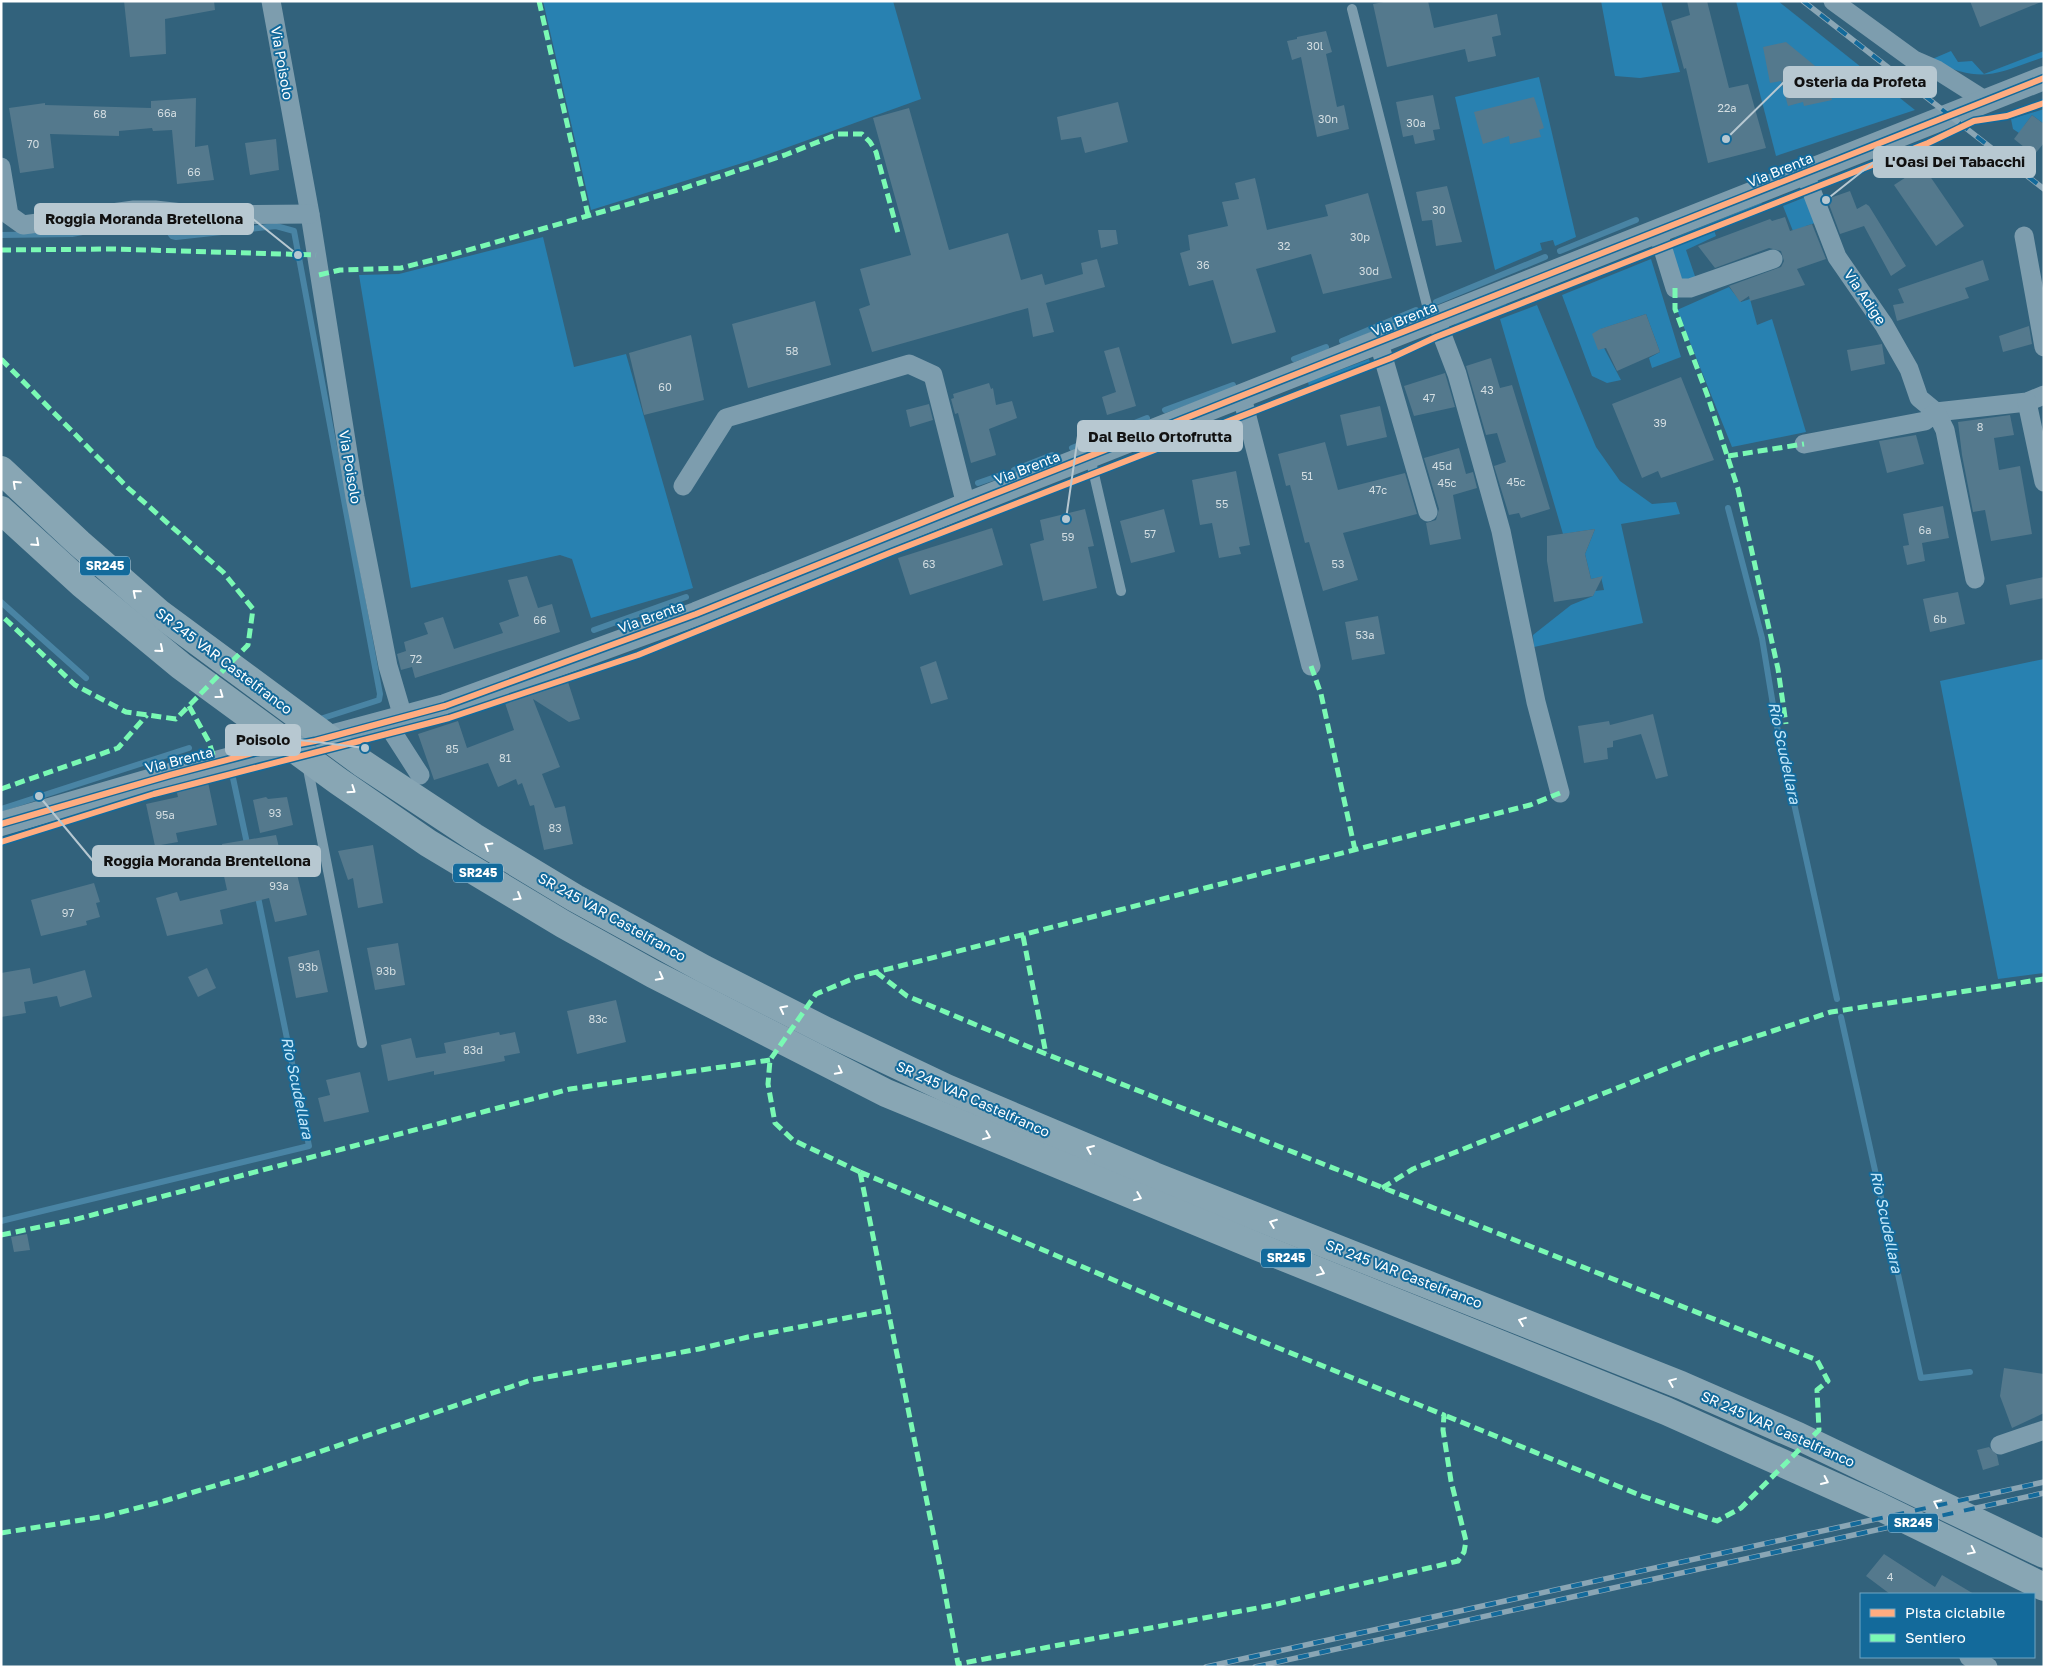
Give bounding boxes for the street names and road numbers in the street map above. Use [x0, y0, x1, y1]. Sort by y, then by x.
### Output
street label: Via Poisolo [268, 25, 297, 101]
street label: Via Brenta [1744, 149, 1815, 190]
street label: Via Adige [1841, 266, 1890, 328]
street label: Via Brenta [1368, 298, 1439, 339]
street label: Via Poisolo [336, 429, 365, 505]
street label: Via Brenta [991, 447, 1062, 488]
road number: SR245 [80, 556, 130, 576]
street label: Via Brenta [615, 597, 686, 636]
street label: SR 245 VAR Castelfranco [153, 604, 296, 717]
street label: Via Brenta [143, 743, 215, 776]
road number: SR245 [453, 864, 503, 882]
street label: SR 245 VAR Castelfranco [535, 869, 689, 964]
street label: SR 245 VAR Castelfranco [894, 1057, 1053, 1140]
street label: SR 245 VAR Castelfranco [1323, 1236, 1485, 1311]
road number: SR245 [1261, 1248, 1311, 1268]
street label: SR 245 VAR Castelfranco [1699, 1387, 1858, 1470]
road number: SR245 [1888, 1514, 1938, 1532]

